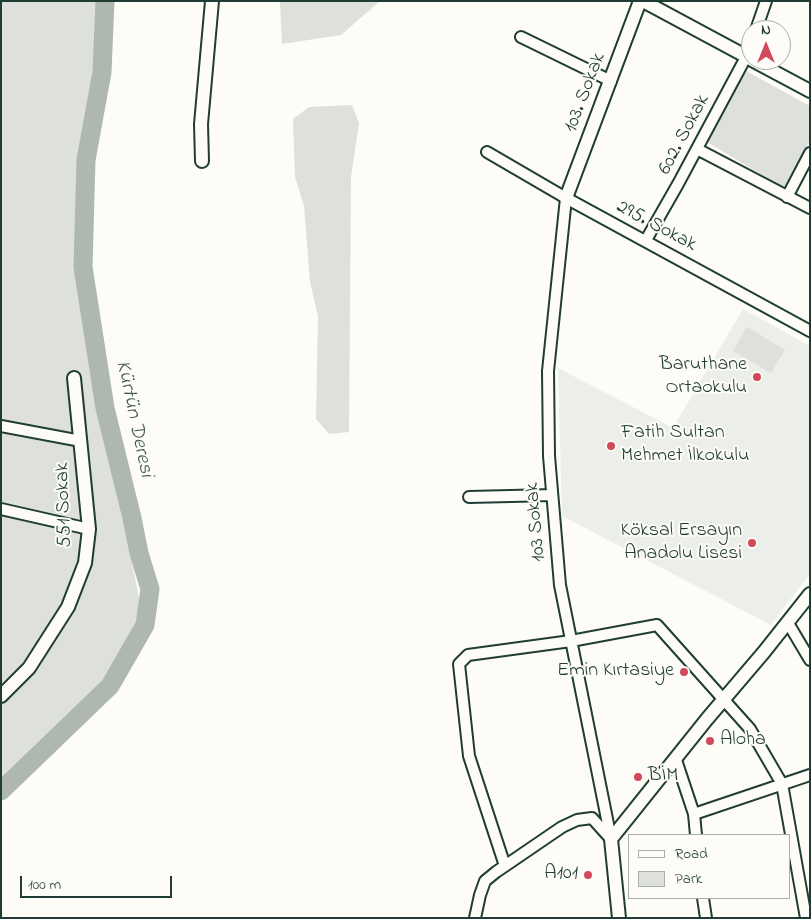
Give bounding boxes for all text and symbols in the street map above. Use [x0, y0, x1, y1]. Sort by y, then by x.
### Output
north arrow [741, 20, 791, 70]
text: N [761, 20, 771, 41]
street label: 103. Sokak [560, 50, 612, 136]
street label: 602. Sokak [654, 91, 716, 179]
street label: 295. Sokak [612, 196, 700, 258]
place label: Baruthane Ortaokulu [659, 354, 747, 401]
water label: Kürtün Deresi [108, 358, 158, 480]
marker: Baruthane Ortaokulu [751, 371, 763, 383]
place label: Fatih Sultan Mehmet İlkokulu [621, 422, 749, 469]
marker: Fatih Sultan Mehmet İlkokulu [605, 440, 617, 452]
street label: 551 Sokak [52, 462, 78, 548]
street label: 103 Sokak [522, 481, 552, 563]
place label: Köksal Ersayın Anadolu Lisesi [621, 520, 742, 567]
marker: Köksal Ersayın Anadolu Lisesi [746, 537, 758, 549]
place label: Emin Kırtasiye [557, 660, 674, 684]
marker: Emin Kırtasiye [678, 666, 690, 678]
place label: Aloha [720, 729, 766, 753]
marker: Aloha [704, 735, 716, 747]
place label: BİM [648, 765, 678, 789]
marker: BİM [632, 771, 644, 783]
legend [628, 834, 791, 899]
text: Road [675, 843, 708, 865]
place label: A101 [544, 863, 578, 887]
scale bar [22, 866, 175, 898]
text: Park [675, 868, 702, 890]
marker: A101 [582, 869, 594, 881]
text: 100 m [28, 874, 61, 896]

